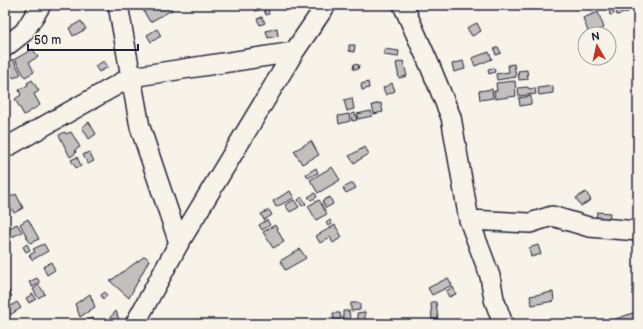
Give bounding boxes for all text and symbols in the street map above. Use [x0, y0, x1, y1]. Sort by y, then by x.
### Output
scale bar [28, 26, 138, 52]
north arrow [577, 26, 617, 66]
text: N [590, 30, 601, 44]
text: 50 m [34, 33, 61, 48]

